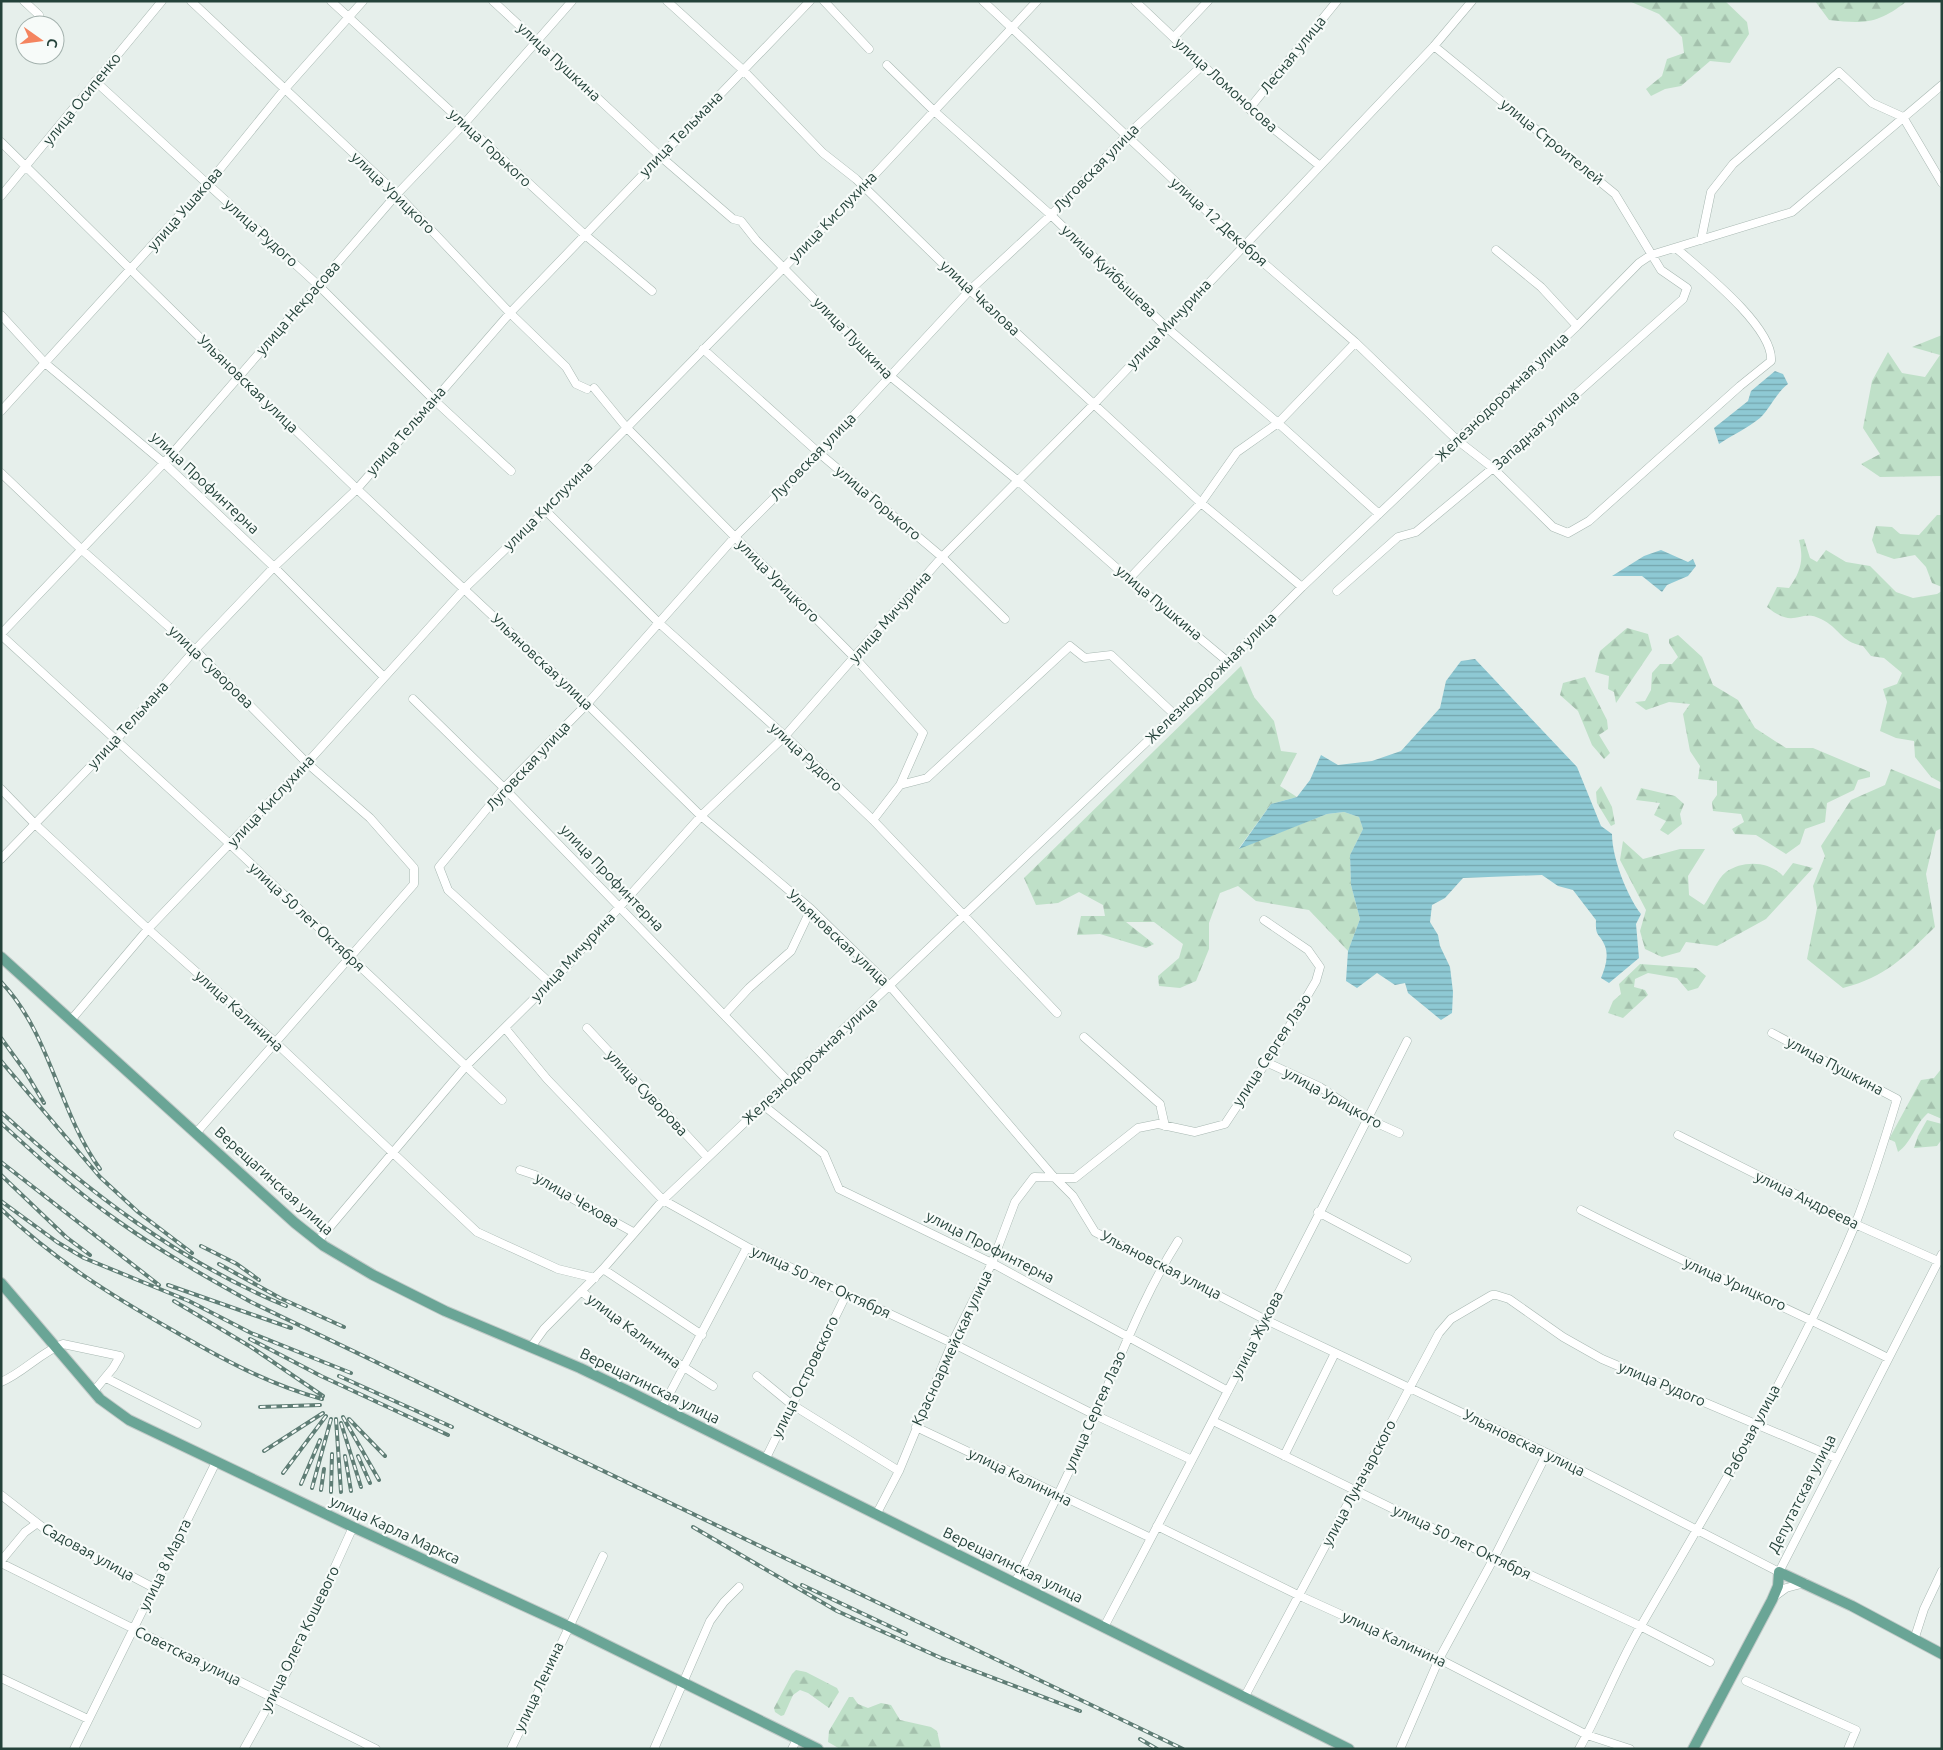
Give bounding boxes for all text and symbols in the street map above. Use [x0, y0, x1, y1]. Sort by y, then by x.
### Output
street label: Лесная улица [1256, 13, 1329, 97]
north arrow [15, 15, 65, 65]
street label: улица Пушкина [514, 19, 604, 104]
street label: улица Ломоносова [1171, 34, 1281, 135]
text: С [44, 37, 61, 49]
street label: улица Осипенко [39, 49, 124, 148]
street label: улица Тельмана [636, 87, 726, 180]
street label: улица Строителей [1497, 95, 1607, 188]
street label: улица Горького [445, 105, 535, 190]
street label: Луговская улица [1049, 120, 1142, 215]
street label: улица Урицкого [348, 148, 439, 237]
street label: улица Ушакова [144, 164, 225, 254]
street label: улица Кислухина [785, 168, 880, 265]
street label: улица 12 Декабря [1167, 174, 1271, 270]
street label: улица Рудого [221, 195, 302, 270]
street label: улица Куйбышева [1058, 221, 1160, 320]
street label: улица Чкалова [937, 256, 1024, 339]
street label: улица Некрасова [252, 257, 343, 358]
street label: улица Мичурина [1123, 276, 1214, 372]
street label: улица Пушкина [810, 293, 897, 382]
street label: Железнодорожная улица [1432, 329, 1572, 465]
street label: Ульяновская улица [195, 331, 302, 436]
street label: улица Тельмана [362, 383, 449, 479]
street label: Западная улица [1489, 386, 1582, 473]
street label: Луговская улица [766, 409, 859, 504]
street label: улица Профинтерна [148, 428, 263, 537]
street label: улица Кислухина [500, 458, 596, 554]
street label: улица Горького [832, 462, 925, 543]
street label: улица Урицкого [733, 536, 823, 626]
street label: улица Пушкина [1113, 562, 1206, 644]
street label: улица Мичурина [845, 567, 934, 666]
street label: Железнодорожная улица [1142, 609, 1280, 747]
street label: Ульяновская улица [488, 610, 597, 713]
street label: улица Суворова [165, 622, 257, 711]
street label: улица Тельмана [84, 677, 171, 772]
street label: Луговская улица [482, 718, 573, 814]
street label: улица Рудого [767, 719, 846, 795]
street label: улица Кислухина [224, 751, 317, 850]
street label: улица Профинтерна [557, 821, 668, 934]
street label: улица 50 лет Октября [246, 859, 369, 975]
street label: Ульяновская улица [784, 886, 893, 989]
street label: улица Мичурина [527, 909, 618, 1005]
street label: улица Калинина [192, 966, 287, 1055]
street label: улица Сергея Лазо [1229, 990, 1314, 1109]
street label: Железнодорожная улица [739, 994, 881, 1128]
street label: улица Пушкина [1784, 1033, 1887, 1098]
street label: улица Суворова [603, 1046, 692, 1139]
street label: улица Урицкого [1281, 1063, 1386, 1132]
street label: Верещагинская улица [212, 1123, 337, 1238]
street label: улица Андреева [1753, 1167, 1862, 1232]
street label: улица Чехова [532, 1169, 622, 1230]
street label: улица Профинтерна [923, 1207, 1057, 1286]
street label: Ульяновская улица [1098, 1227, 1224, 1302]
street label: улица 50 лет Октября [749, 1242, 894, 1321]
street label: улица Урицкого [1681, 1253, 1789, 1314]
street label: Красноармейская улица [908, 1267, 995, 1428]
street label: улица Жукова [1227, 1288, 1286, 1382]
street label: улица Калинина [584, 1290, 685, 1371]
street label: улица Островского [768, 1313, 842, 1441]
street label: Верещагинская улица [578, 1344, 723, 1427]
street label: улица Сергея Лазо [1060, 1348, 1129, 1474]
street label: улица Рудого [1616, 1358, 1708, 1410]
street label: Рабочая улица [1720, 1382, 1783, 1480]
street label: Ульяновская улица [1461, 1406, 1588, 1479]
street label: улица Луначарского [1318, 1417, 1399, 1549]
street label: Депутатская улица [1764, 1432, 1839, 1556]
street label: улица Калинина [966, 1444, 1075, 1509]
street label: улица Карла Маркса [327, 1492, 463, 1567]
street label: улица 50 лет Октября [1390, 1501, 1534, 1582]
street label: улица 8 Марта [135, 1516, 194, 1614]
street label: Садовая улица [39, 1519, 137, 1584]
street label: Верещагинская улица [941, 1523, 1086, 1606]
street label: улица Олега Кошевого [257, 1563, 342, 1715]
street label: улица Калинина [1339, 1607, 1449, 1670]
street label: Советская улица [132, 1622, 244, 1689]
street label: улица Ленина [510, 1639, 567, 1734]

